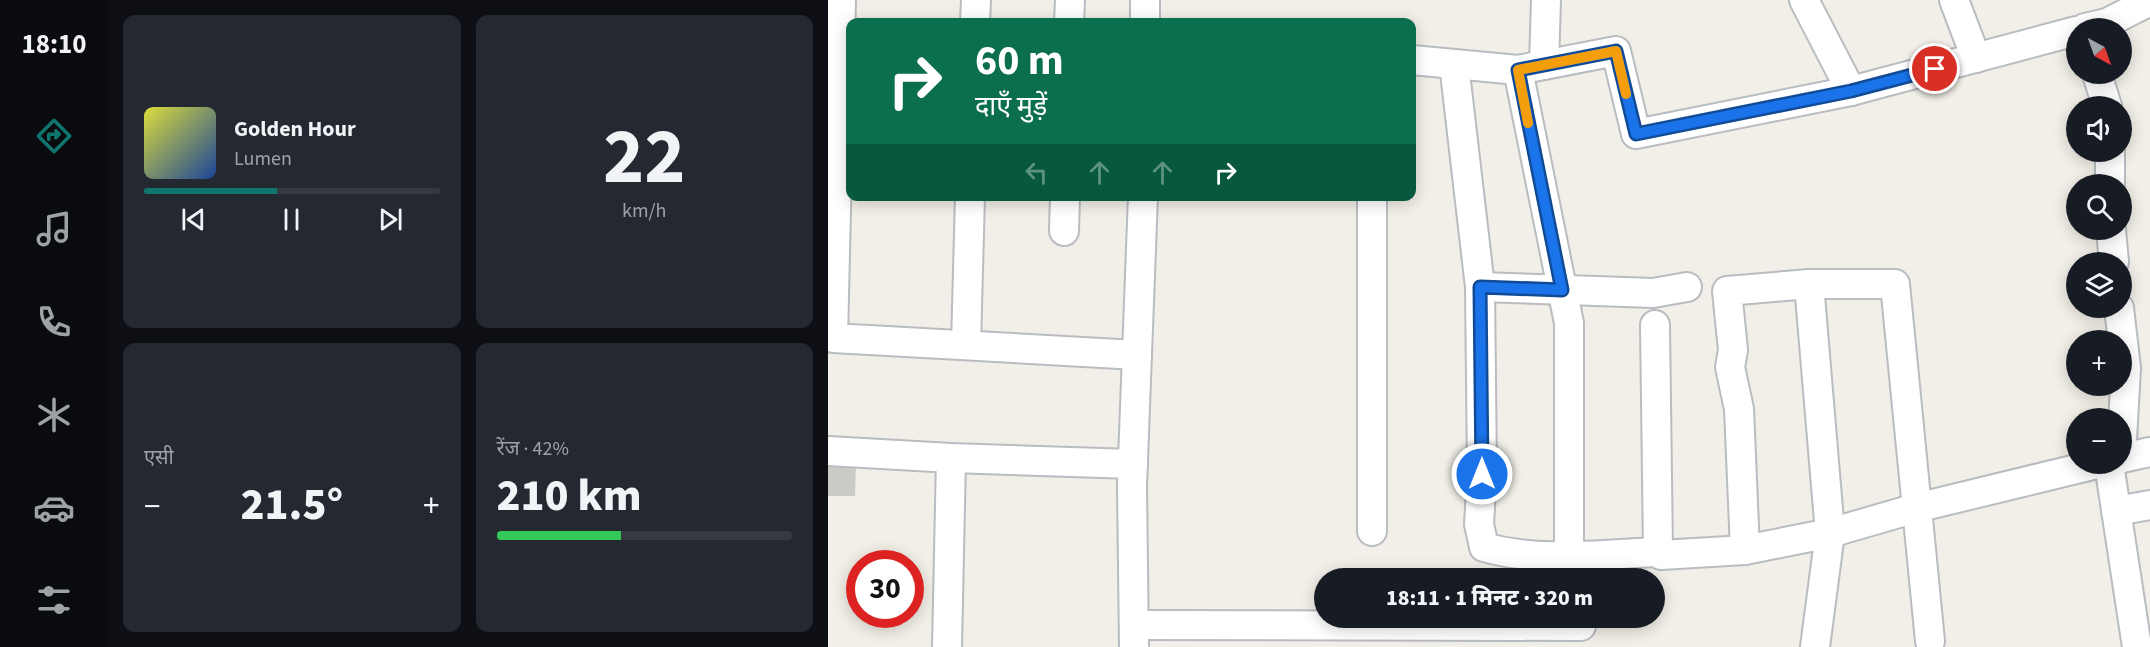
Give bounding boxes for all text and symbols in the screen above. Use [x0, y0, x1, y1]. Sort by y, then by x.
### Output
north arrow [2066, 18, 2132, 84]
map controls [2066, 18, 2132, 474]
text: 18:10 [21, 25, 87, 64]
text: 60 m [975, 31, 1064, 91]
icon: right [876, 42, 954, 120]
pin [1909, 43, 1960, 94]
icon: arrive [1918, 52, 1951, 85]
text: दाएँ मुड़ें [975, 87, 1047, 126]
button: sound [2066, 96, 2132, 162]
text: 22 [603, 102, 685, 213]
text: Golden Hour [234, 113, 356, 145]
icon: directions [33, 115, 75, 157]
text: Lumen [234, 145, 292, 173]
icon: left [1020, 156, 1053, 189]
icon: ahead [1083, 156, 1116, 189]
icon: ahead [1146, 156, 1179, 189]
icon: right [1209, 156, 1242, 189]
button: search [2066, 174, 2132, 240]
text: km/h [622, 197, 666, 225]
icon: previous [177, 203, 210, 236]
icon: pause [275, 203, 308, 236]
icon: next [374, 203, 407, 236]
icon: music [33, 208, 75, 250]
button: layers [2066, 252, 2132, 318]
icon: phone [33, 301, 75, 343]
button: + [2066, 330, 2132, 396]
icon: climate [33, 394, 75, 436]
button: − [2066, 408, 2132, 474]
text: रेंज · 42% [497, 435, 569, 463]
position arrow [1450, 442, 1514, 506]
text: एसी [144, 444, 174, 472]
text: 210 km [497, 464, 642, 528]
text: 21.5° [240, 473, 343, 537]
text: − [144, 483, 160, 530]
text: + [423, 483, 440, 530]
icon: car [33, 487, 75, 529]
speed limit sign: 30 [846, 550, 924, 628]
icon: filters [33, 579, 75, 621]
text: 18:11 · 1 मिनट · 320 m [1386, 582, 1593, 614]

